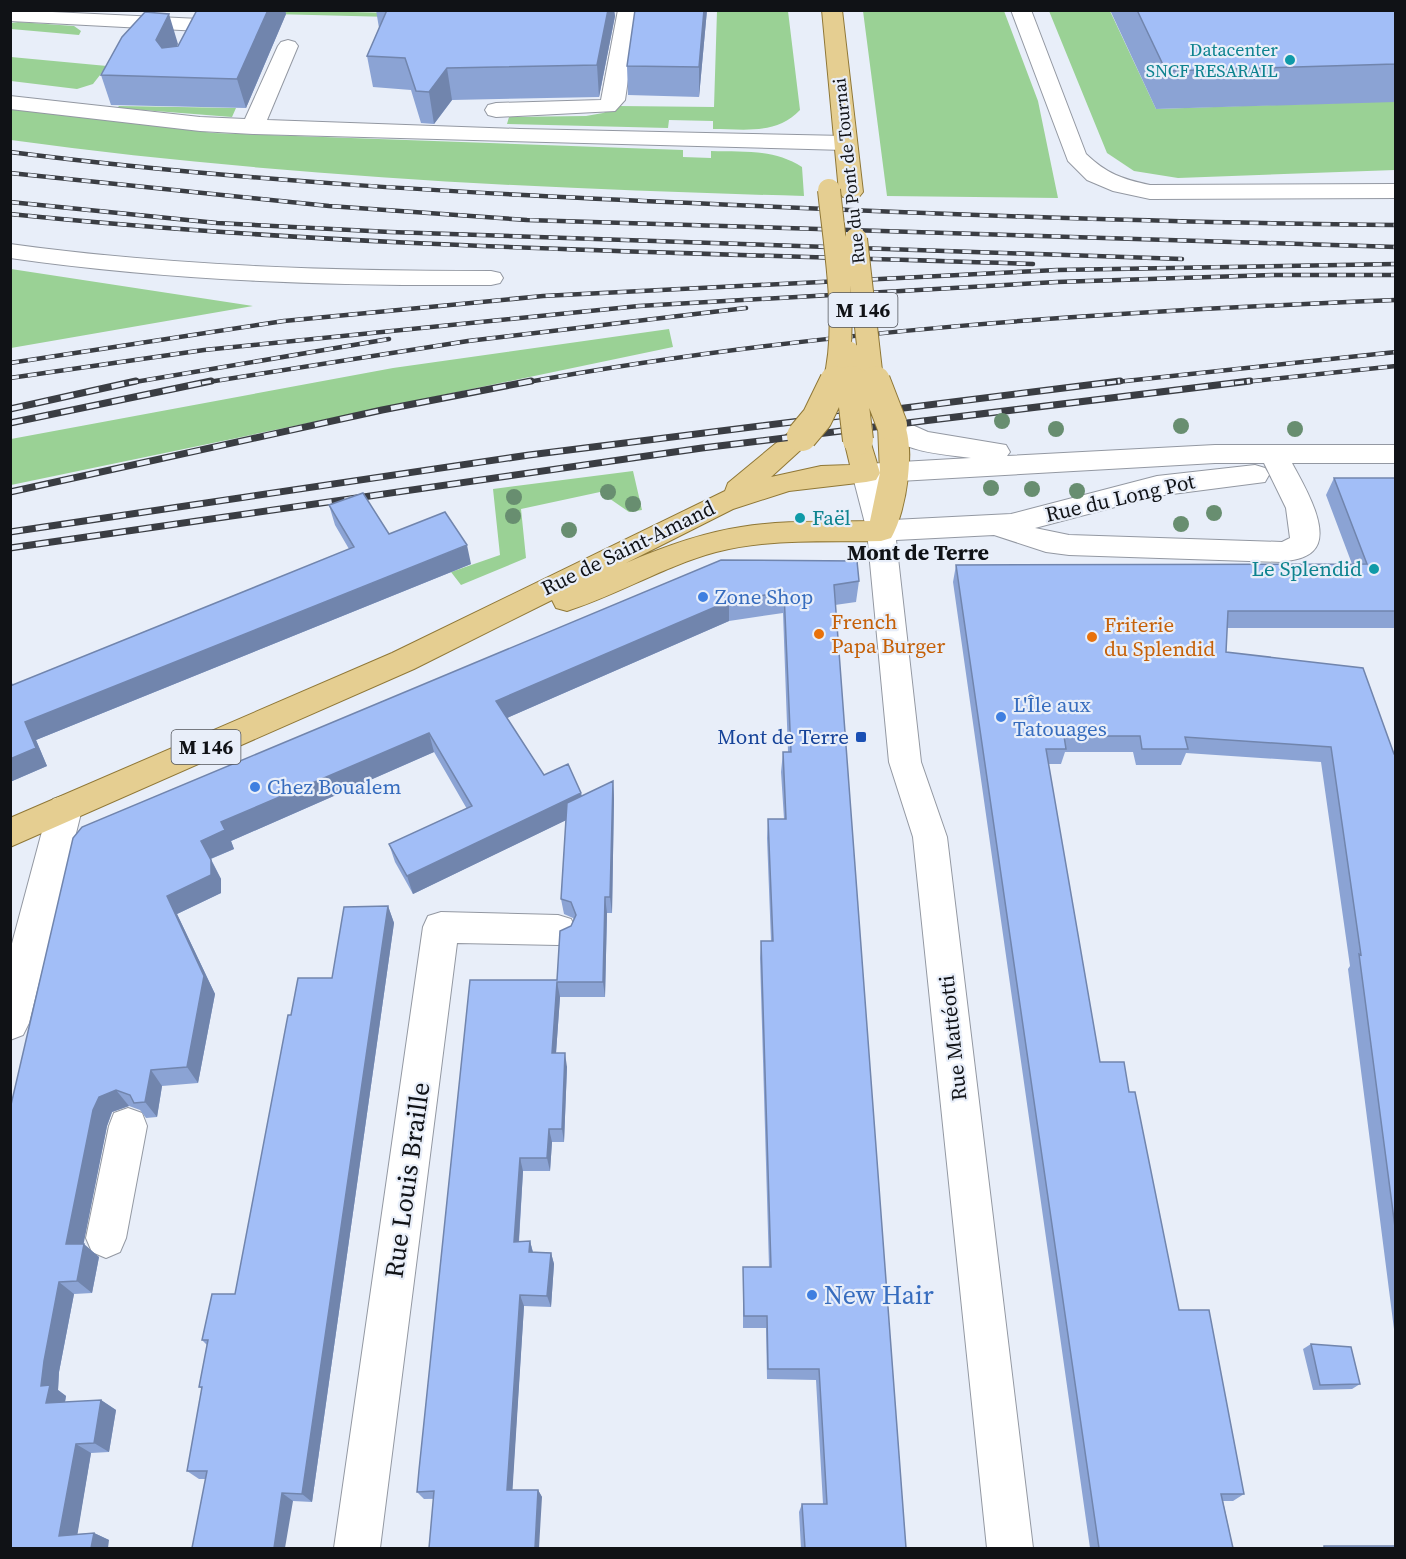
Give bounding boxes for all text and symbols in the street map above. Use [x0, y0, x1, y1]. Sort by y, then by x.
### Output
place label: Datacenter SNCF RESARAIL [1146, 37, 1278, 83]
marker: Datacenter SNCF RESARAIL [1283, 53, 1297, 67]
street label: Rue du Pont de Tournai [826, 77, 871, 265]
road number: M 146 [828, 293, 898, 327]
street label: Rue du Long Pot [1042, 466, 1198, 529]
street label: Rue de Saint-Amand [536, 493, 719, 602]
place label: Faël [812, 503, 851, 532]
marker: Faël [793, 511, 807, 525]
district label: Mont de Terre [847, 537, 989, 567]
place label: Le Splendid [1252, 554, 1362, 583]
marker: Le Splendid [1367, 562, 1381, 576]
place label: Zone Shop [715, 582, 813, 611]
marker: Zone Shop [696, 590, 710, 604]
place label: French Papa Burger [831, 607, 946, 660]
place label: Friterie du Splendid [1104, 610, 1215, 663]
marker: French Papa Burger [812, 627, 826, 641]
marker: Friterie du Splendid [1085, 630, 1099, 644]
place label: L'Île aux Tatouages [1013, 690, 1107, 743]
marker: L'Île aux Tatouages [994, 710, 1008, 724]
place label: Mont de Terre [717, 722, 849, 751]
road number: M 146 [172, 730, 240, 764]
marker: Mont de Terre [854, 730, 868, 744]
place label: Chez Boualem [267, 772, 401, 801]
marker: Chez Boualem [248, 780, 262, 794]
street label: Rue Mattéotti [931, 974, 974, 1102]
street label: Rue Louis Braille [375, 1080, 439, 1280]
place label: New Hair [824, 1277, 934, 1313]
marker: New Hair [805, 1288, 819, 1302]

